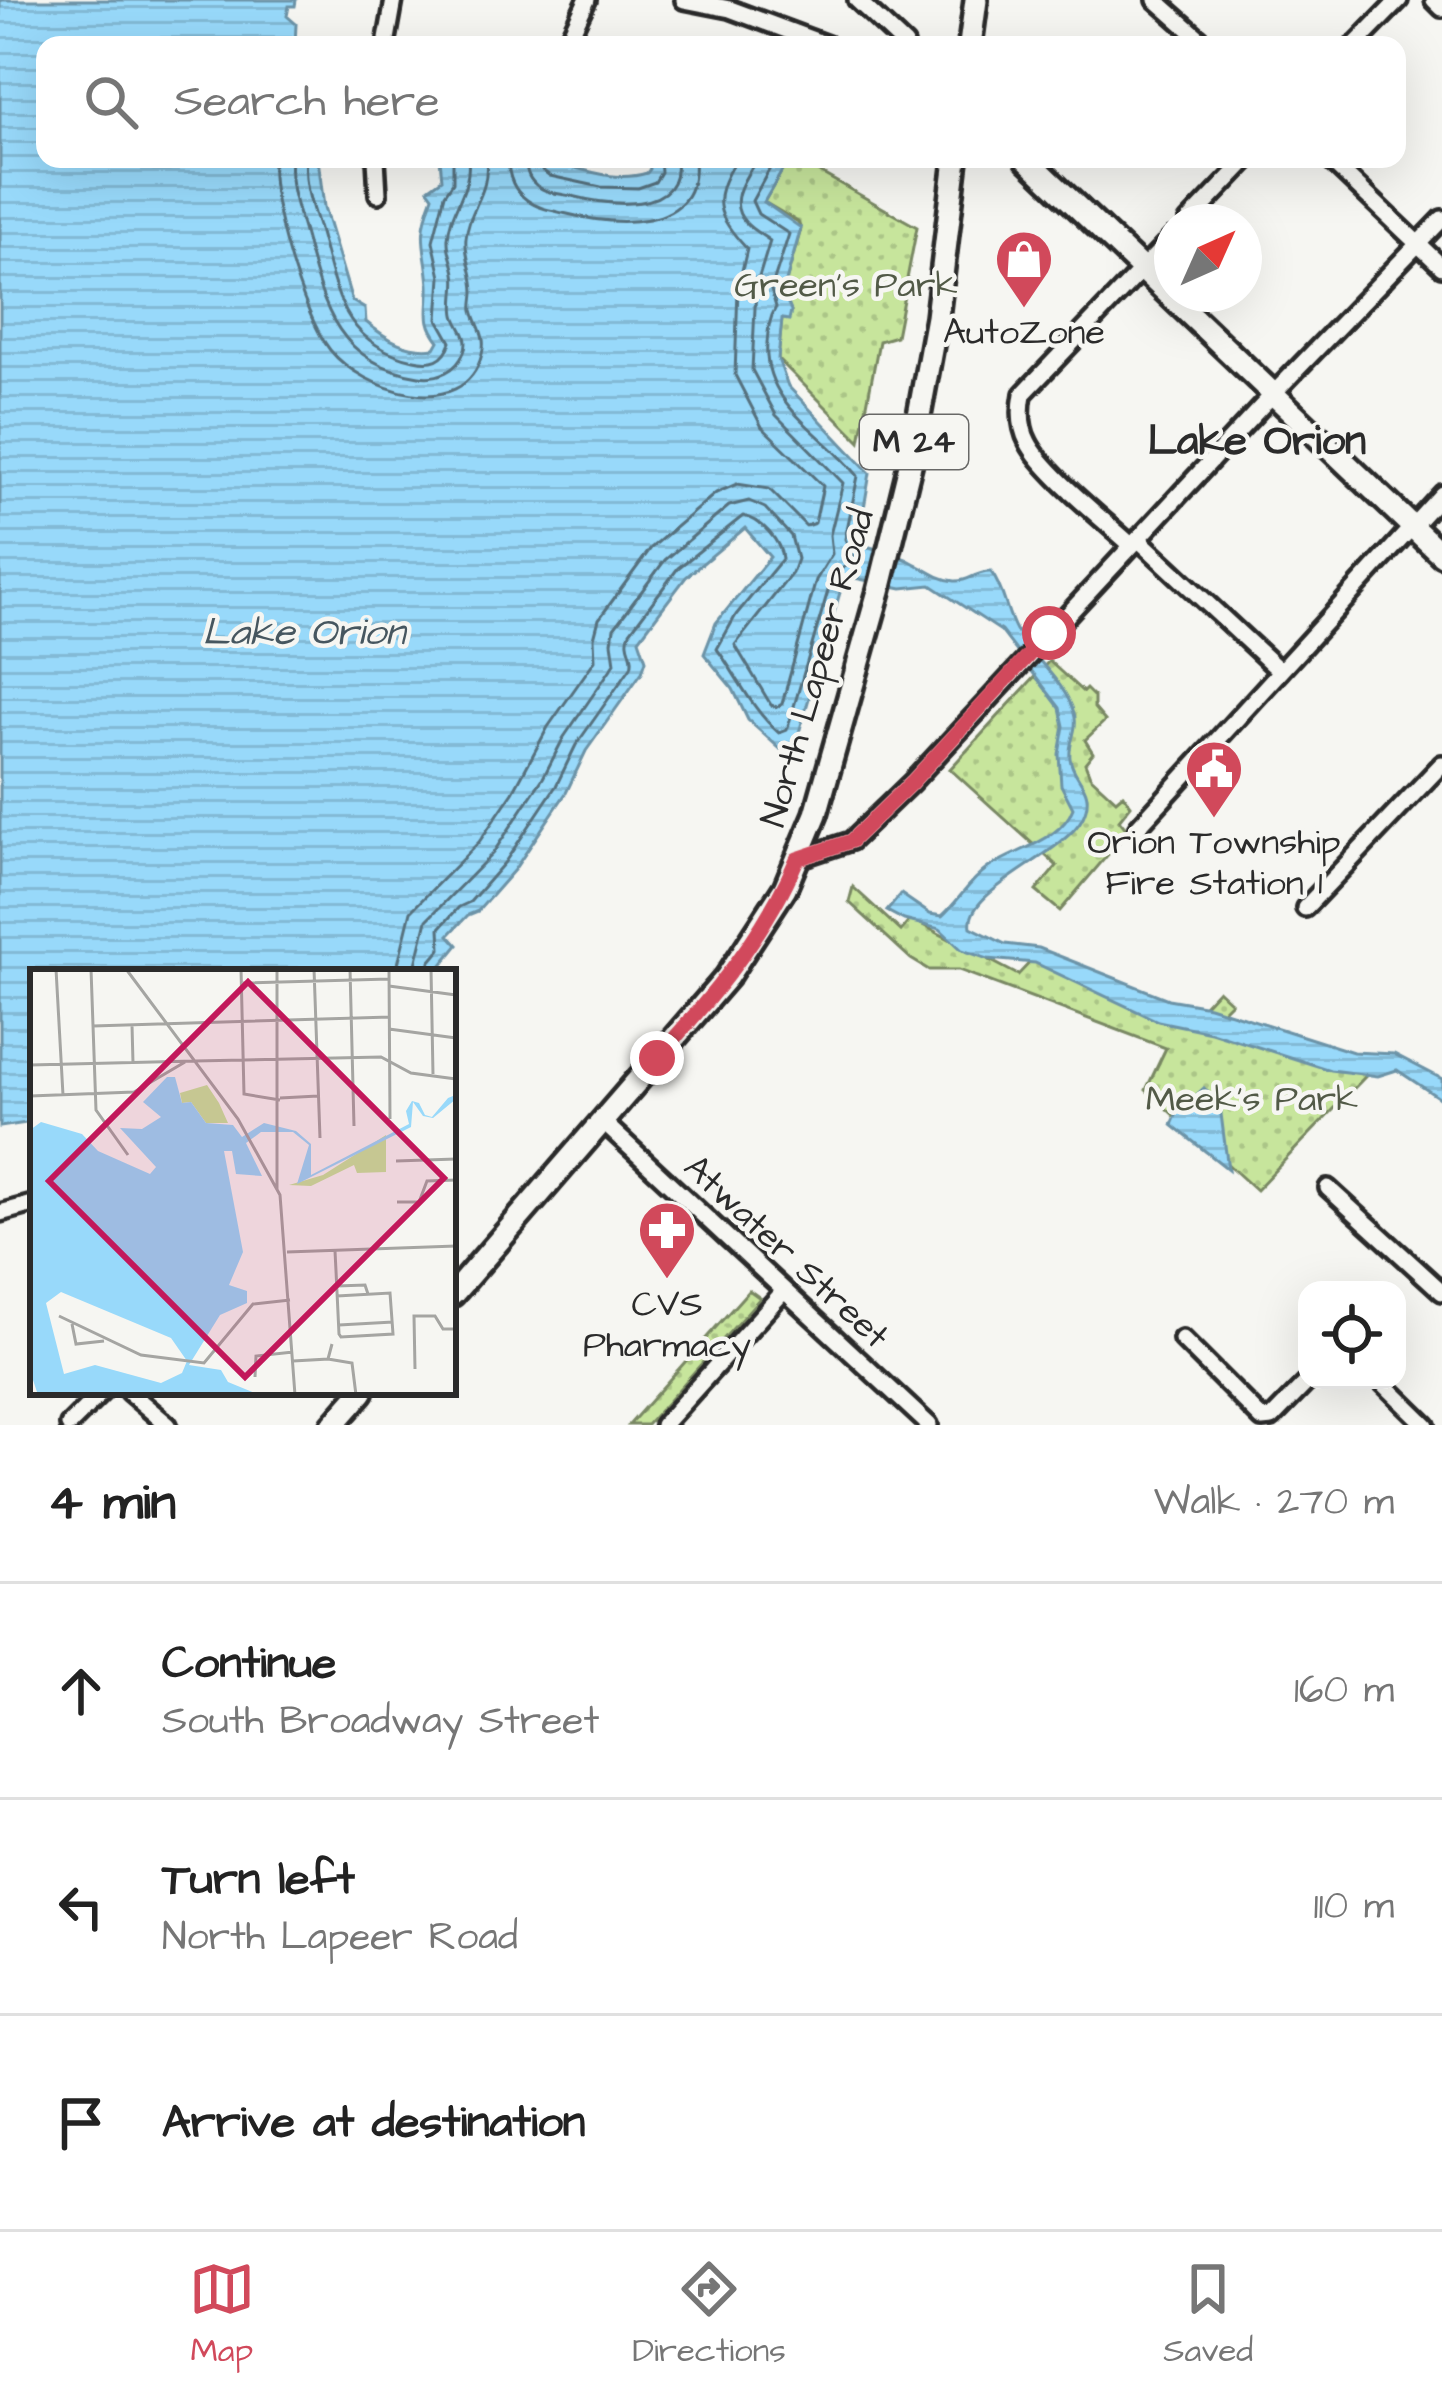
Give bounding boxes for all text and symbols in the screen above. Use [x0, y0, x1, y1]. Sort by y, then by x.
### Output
search box [36, 36, 1406, 168]
icon: search [78, 69, 144, 135]
text: Search here [174, 71, 440, 133]
north arrow [1154, 204, 1262, 312]
shop icon: AutoZone [993, 228, 1055, 310]
park label: Green's Park [734, 260, 958, 311]
place label: AutoZone [943, 307, 1105, 358]
district label: Lake Orion [1148, 413, 1366, 471]
road number: M 24 [860, 415, 968, 469]
street label: North Lapeer Road [748, 503, 888, 833]
water label: Lake Orion [203, 606, 409, 660]
route start [1022, 606, 1076, 660]
public building icon: Orion Township Fire Station 1 [1183, 738, 1245, 820]
place label: Orion Township Fire Station 1 [1087, 817, 1341, 909]
inset map [30, 969, 456, 1395]
route end [630, 1031, 684, 1085]
park label: Meek's Park [1146, 1074, 1358, 1125]
street label: Atwater Street [672, 1143, 900, 1361]
pharmacy icon: CVS Pharmacy [636, 1199, 698, 1281]
place label: CVS Pharmacy [583, 1279, 751, 1371]
map controls [1298, 1281, 1406, 1389]
button: locate [1298, 1281, 1406, 1389]
text: 4 min [48, 1468, 176, 1539]
text: Walk · 270 m [1154, 1476, 1394, 1530]
text: Continue [162, 1633, 336, 1695]
icon: ahead [48, 1658, 114, 1724]
text: 160 m [1294, 1664, 1394, 1718]
text: South Broadway Street [162, 1695, 599, 1749]
text: Turn left [162, 1849, 355, 1911]
icon: left [48, 1874, 114, 1940]
text: 110 m [1313, 1880, 1394, 1934]
text: North Lapeer Road [162, 1911, 518, 1965]
icon: arrive [48, 2090, 114, 2156]
text: Arrive at destination [162, 2092, 585, 2154]
tab: Map [189, 2256, 255, 2374]
tab: Directions [632, 2256, 786, 2374]
tab: Saved [1163, 2256, 1253, 2374]

